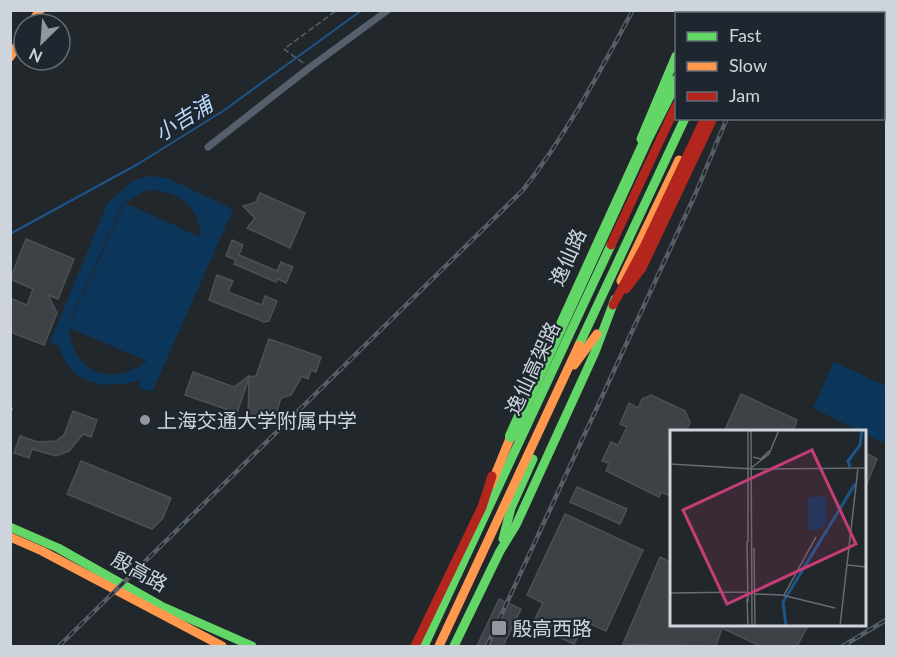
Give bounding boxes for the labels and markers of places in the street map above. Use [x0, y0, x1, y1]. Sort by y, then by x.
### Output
place label: 上海交通大学附属中学 [157, 408, 357, 432]
marker: 上海交通大学附属中学 [138, 413, 152, 427]
place label: 殷高西路 [512, 616, 592, 640]
marker: 殷高西路 [490, 619, 508, 637]

